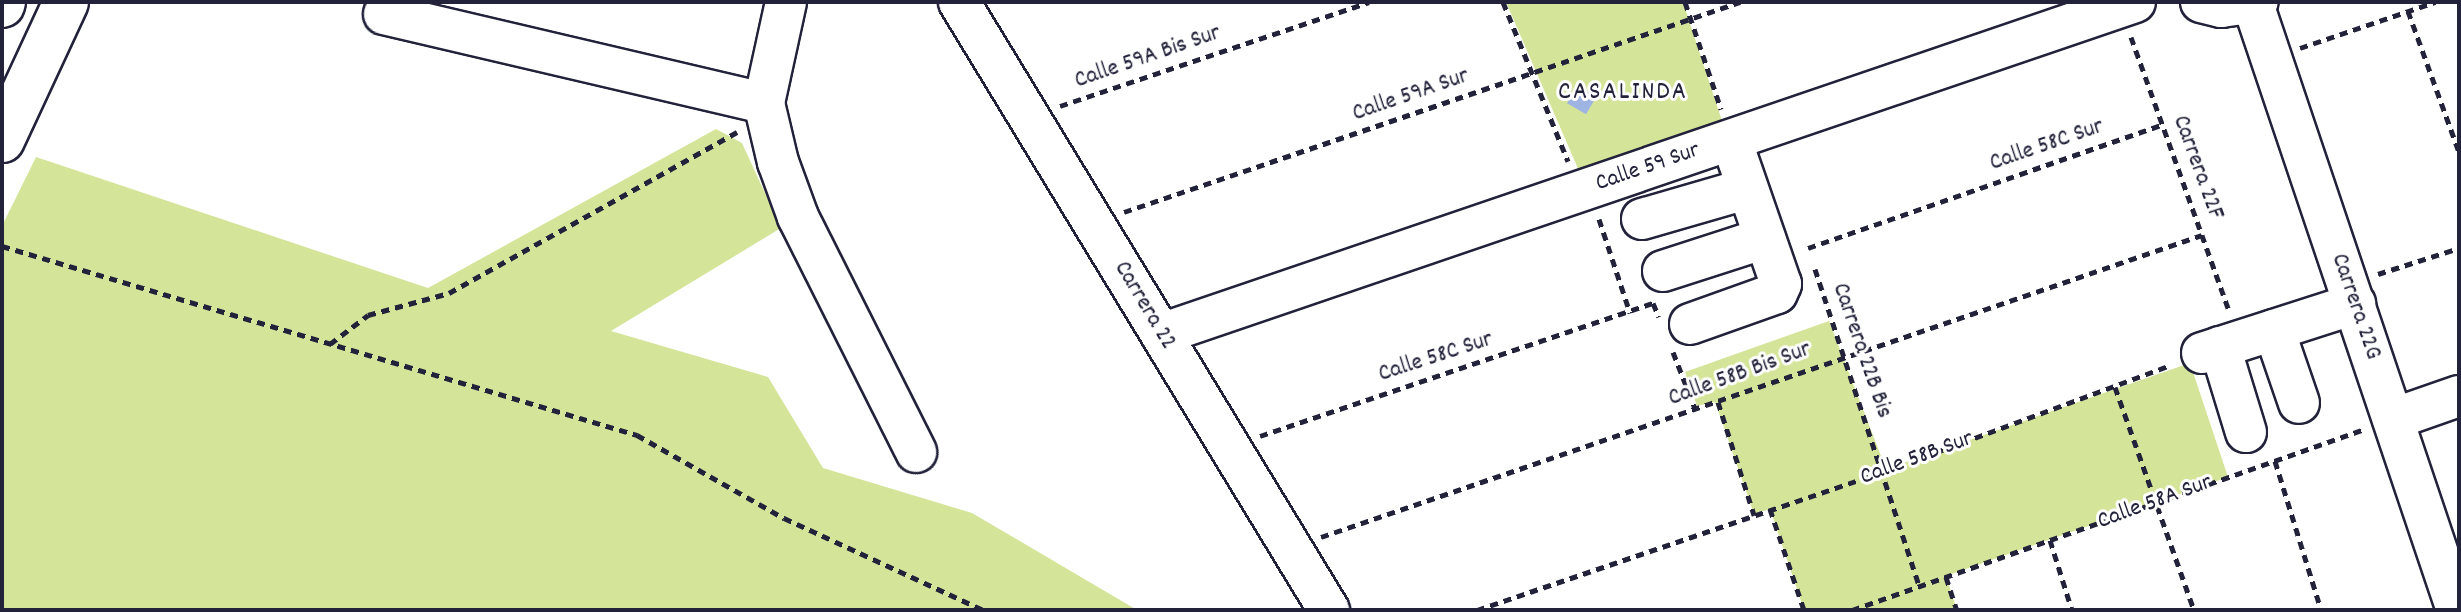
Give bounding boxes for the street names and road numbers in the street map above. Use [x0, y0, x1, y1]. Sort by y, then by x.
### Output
street label: Calle 59A Bis Sur [1071, 20, 1225, 96]
street label: Calle 59A Sur [1349, 63, 1473, 129]
street label: Carrera 22F [2165, 112, 2229, 224]
street label: Calle 58C Sur [1986, 113, 2108, 179]
street label: Calle 59 Sur [1592, 137, 1704, 199]
street label: Carrera 22G [2323, 250, 2387, 364]
street label: Carrera 22 [1106, 257, 1182, 355]
street label: Carrera 22B Bis [1824, 280, 1898, 422]
street label: Calle 58C Sur [1375, 326, 1497, 390]
street label: Calle 58B Bis Sur [1665, 336, 1815, 414]
street label: Calle 58B Sur [1857, 425, 1977, 493]
street label: Calle 58A Sur [2094, 469, 2216, 537]

